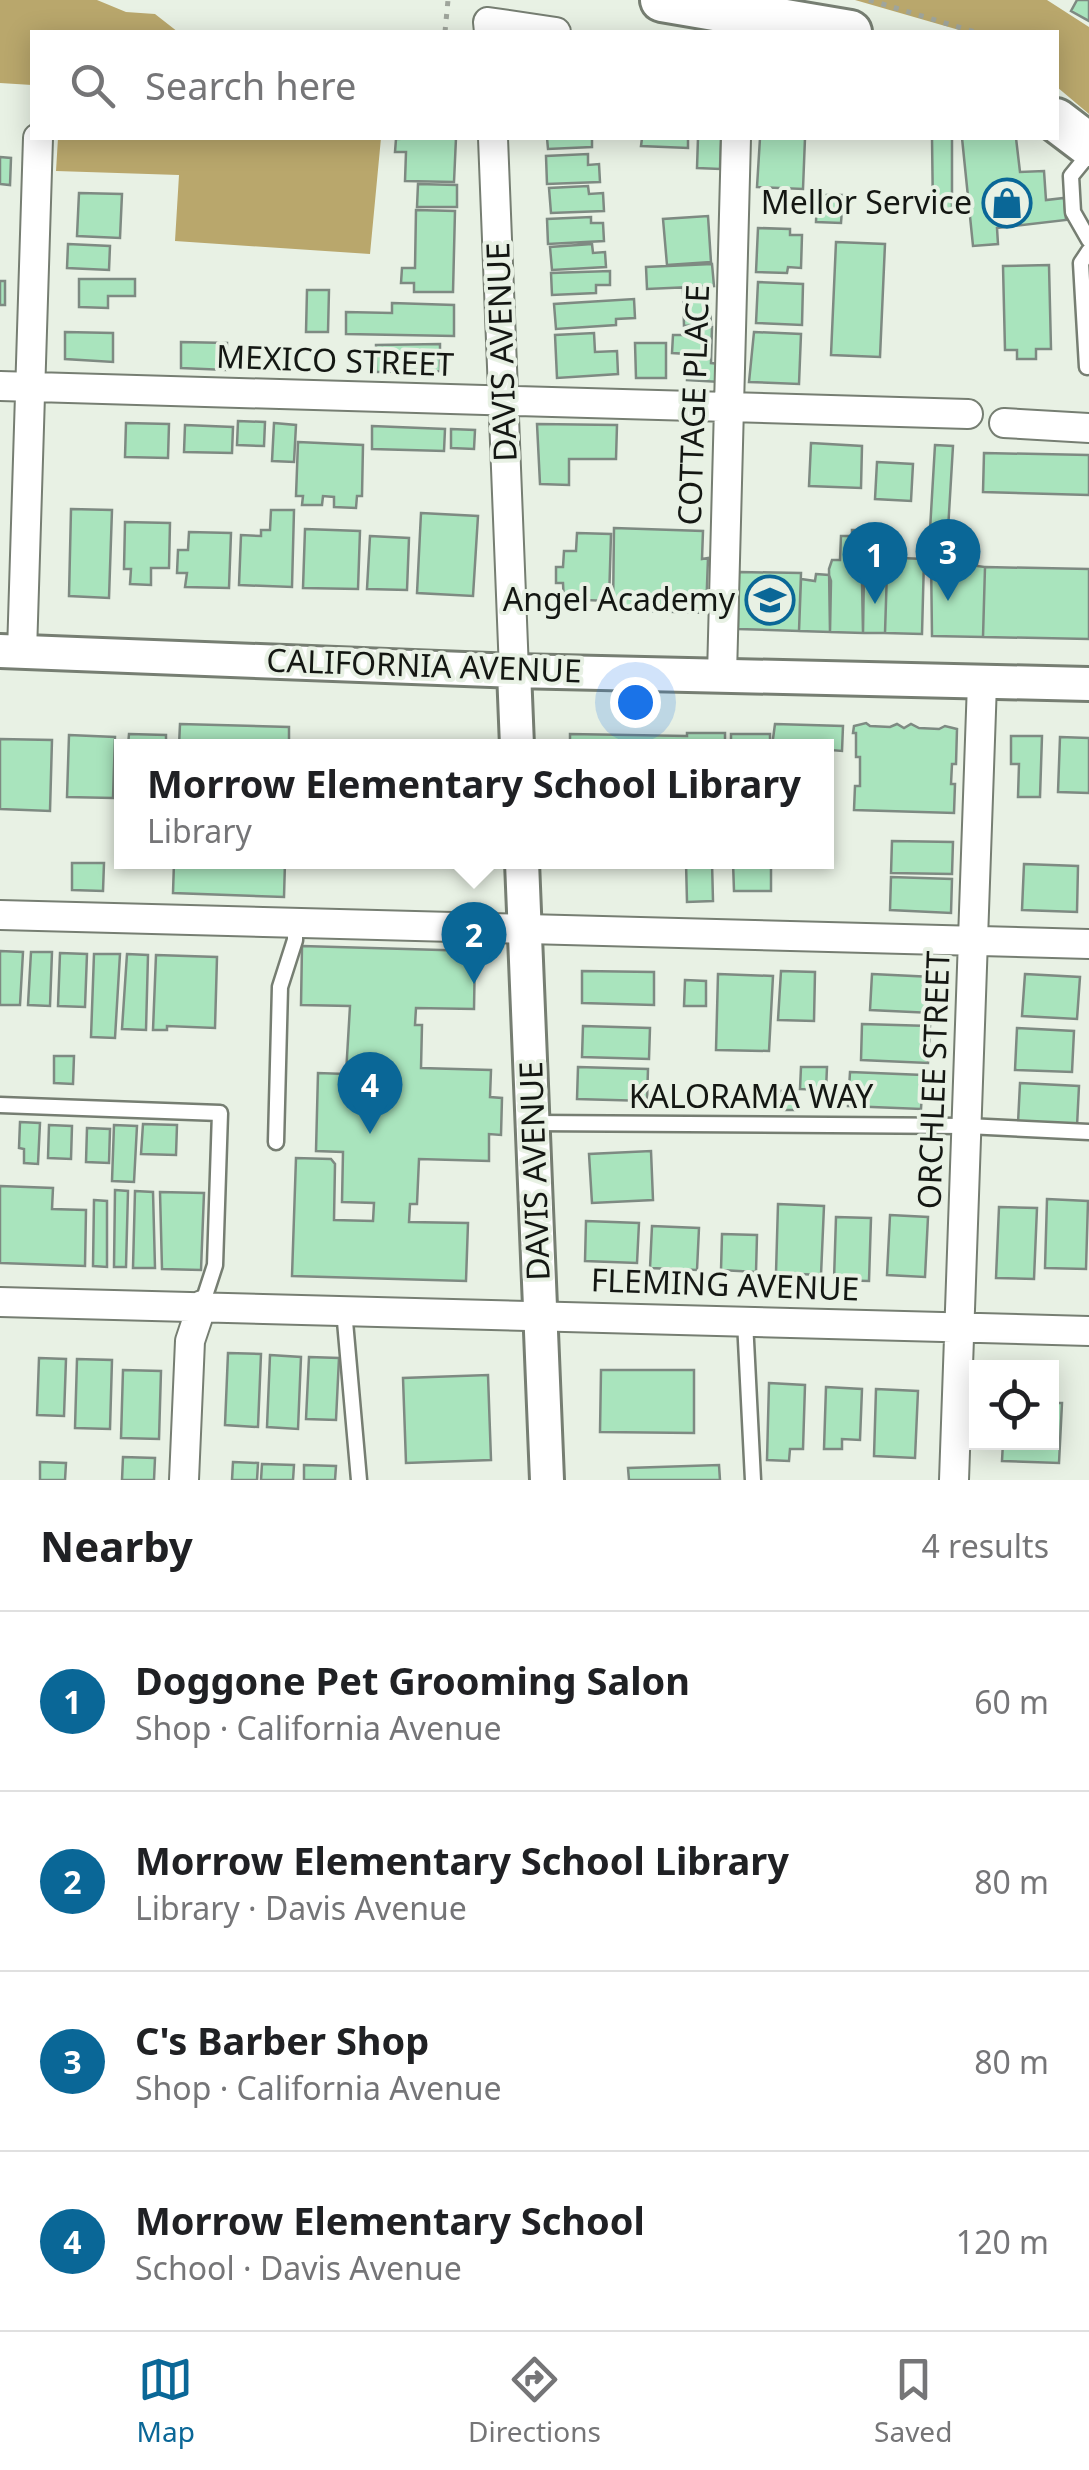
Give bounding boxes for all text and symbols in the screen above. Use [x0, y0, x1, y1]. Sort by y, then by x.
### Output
search box [30, 30, 1059, 140]
icon: search [65, 58, 120, 113]
text: Search here [145, 59, 356, 111]
shop icon: Mellor Service [981, 177, 1033, 229]
place label: Mellor Service [761, 180, 972, 223]
street label: DAVIS AVENUE [475, 242, 526, 462]
street label: COTTAGE PLACE [667, 284, 718, 526]
street label: MEXICO STREET [215, 334, 455, 385]
pin: 3 [916, 518, 980, 601]
pin: 1 [842, 522, 908, 604]
school or university icon: Angel Academy [744, 574, 796, 626]
place label: Angel Academy [503, 577, 736, 620]
street label: CALIFORNIA AVENUE [266, 638, 582, 691]
your location [610, 677, 661, 728]
popup [114, 739, 834, 869]
text: Morrow Elementary School Library [147, 757, 801, 809]
text: Library [147, 809, 252, 852]
pin: 2 [442, 902, 506, 984]
street label: ORCHLEE STREET [907, 950, 958, 1210]
pin: 4 [338, 1052, 402, 1134]
street label: DAVIS AVENUE [508, 1061, 559, 1281]
street label: KALORAMA WAY [629, 1074, 874, 1117]
street label: FLEMING AVENUE [590, 1257, 860, 1310]
map controls [969, 1360, 1059, 1450]
button: locate [969, 1360, 1059, 1450]
text: Nearby [40, 1517, 193, 1574]
text: 4 results [922, 1524, 1049, 1567]
text: Doggone Pet Grooming Salon [135, 1654, 690, 1706]
text: 1 [63, 1680, 82, 1723]
text: 60 m [974, 1680, 1049, 1723]
text: Shop · California Avenue [135, 1706, 502, 1749]
text: Morrow Elementary School Library [135, 1834, 789, 1886]
text: 2 [63, 1860, 82, 1903]
text: 80 m [974, 1860, 1049, 1903]
text: Library · Davis Avenue [135, 1886, 467, 1929]
text: C's Barber Shop [135, 2014, 429, 2066]
text: 3 [63, 2040, 82, 2083]
text: 80 m [974, 2040, 1049, 2083]
text: Shop · California Avenue [135, 2066, 502, 2109]
text: Morrow Elementary School [135, 2194, 645, 2246]
text: 4 [63, 2220, 82, 2263]
text: 120 m [956, 2220, 1049, 2263]
text: School · Davis Avenue [135, 2246, 462, 2289]
tab: Map [137, 2352, 195, 2450]
tab: Directions [468, 2352, 601, 2450]
tab: Saved [874, 2352, 952, 2450]

